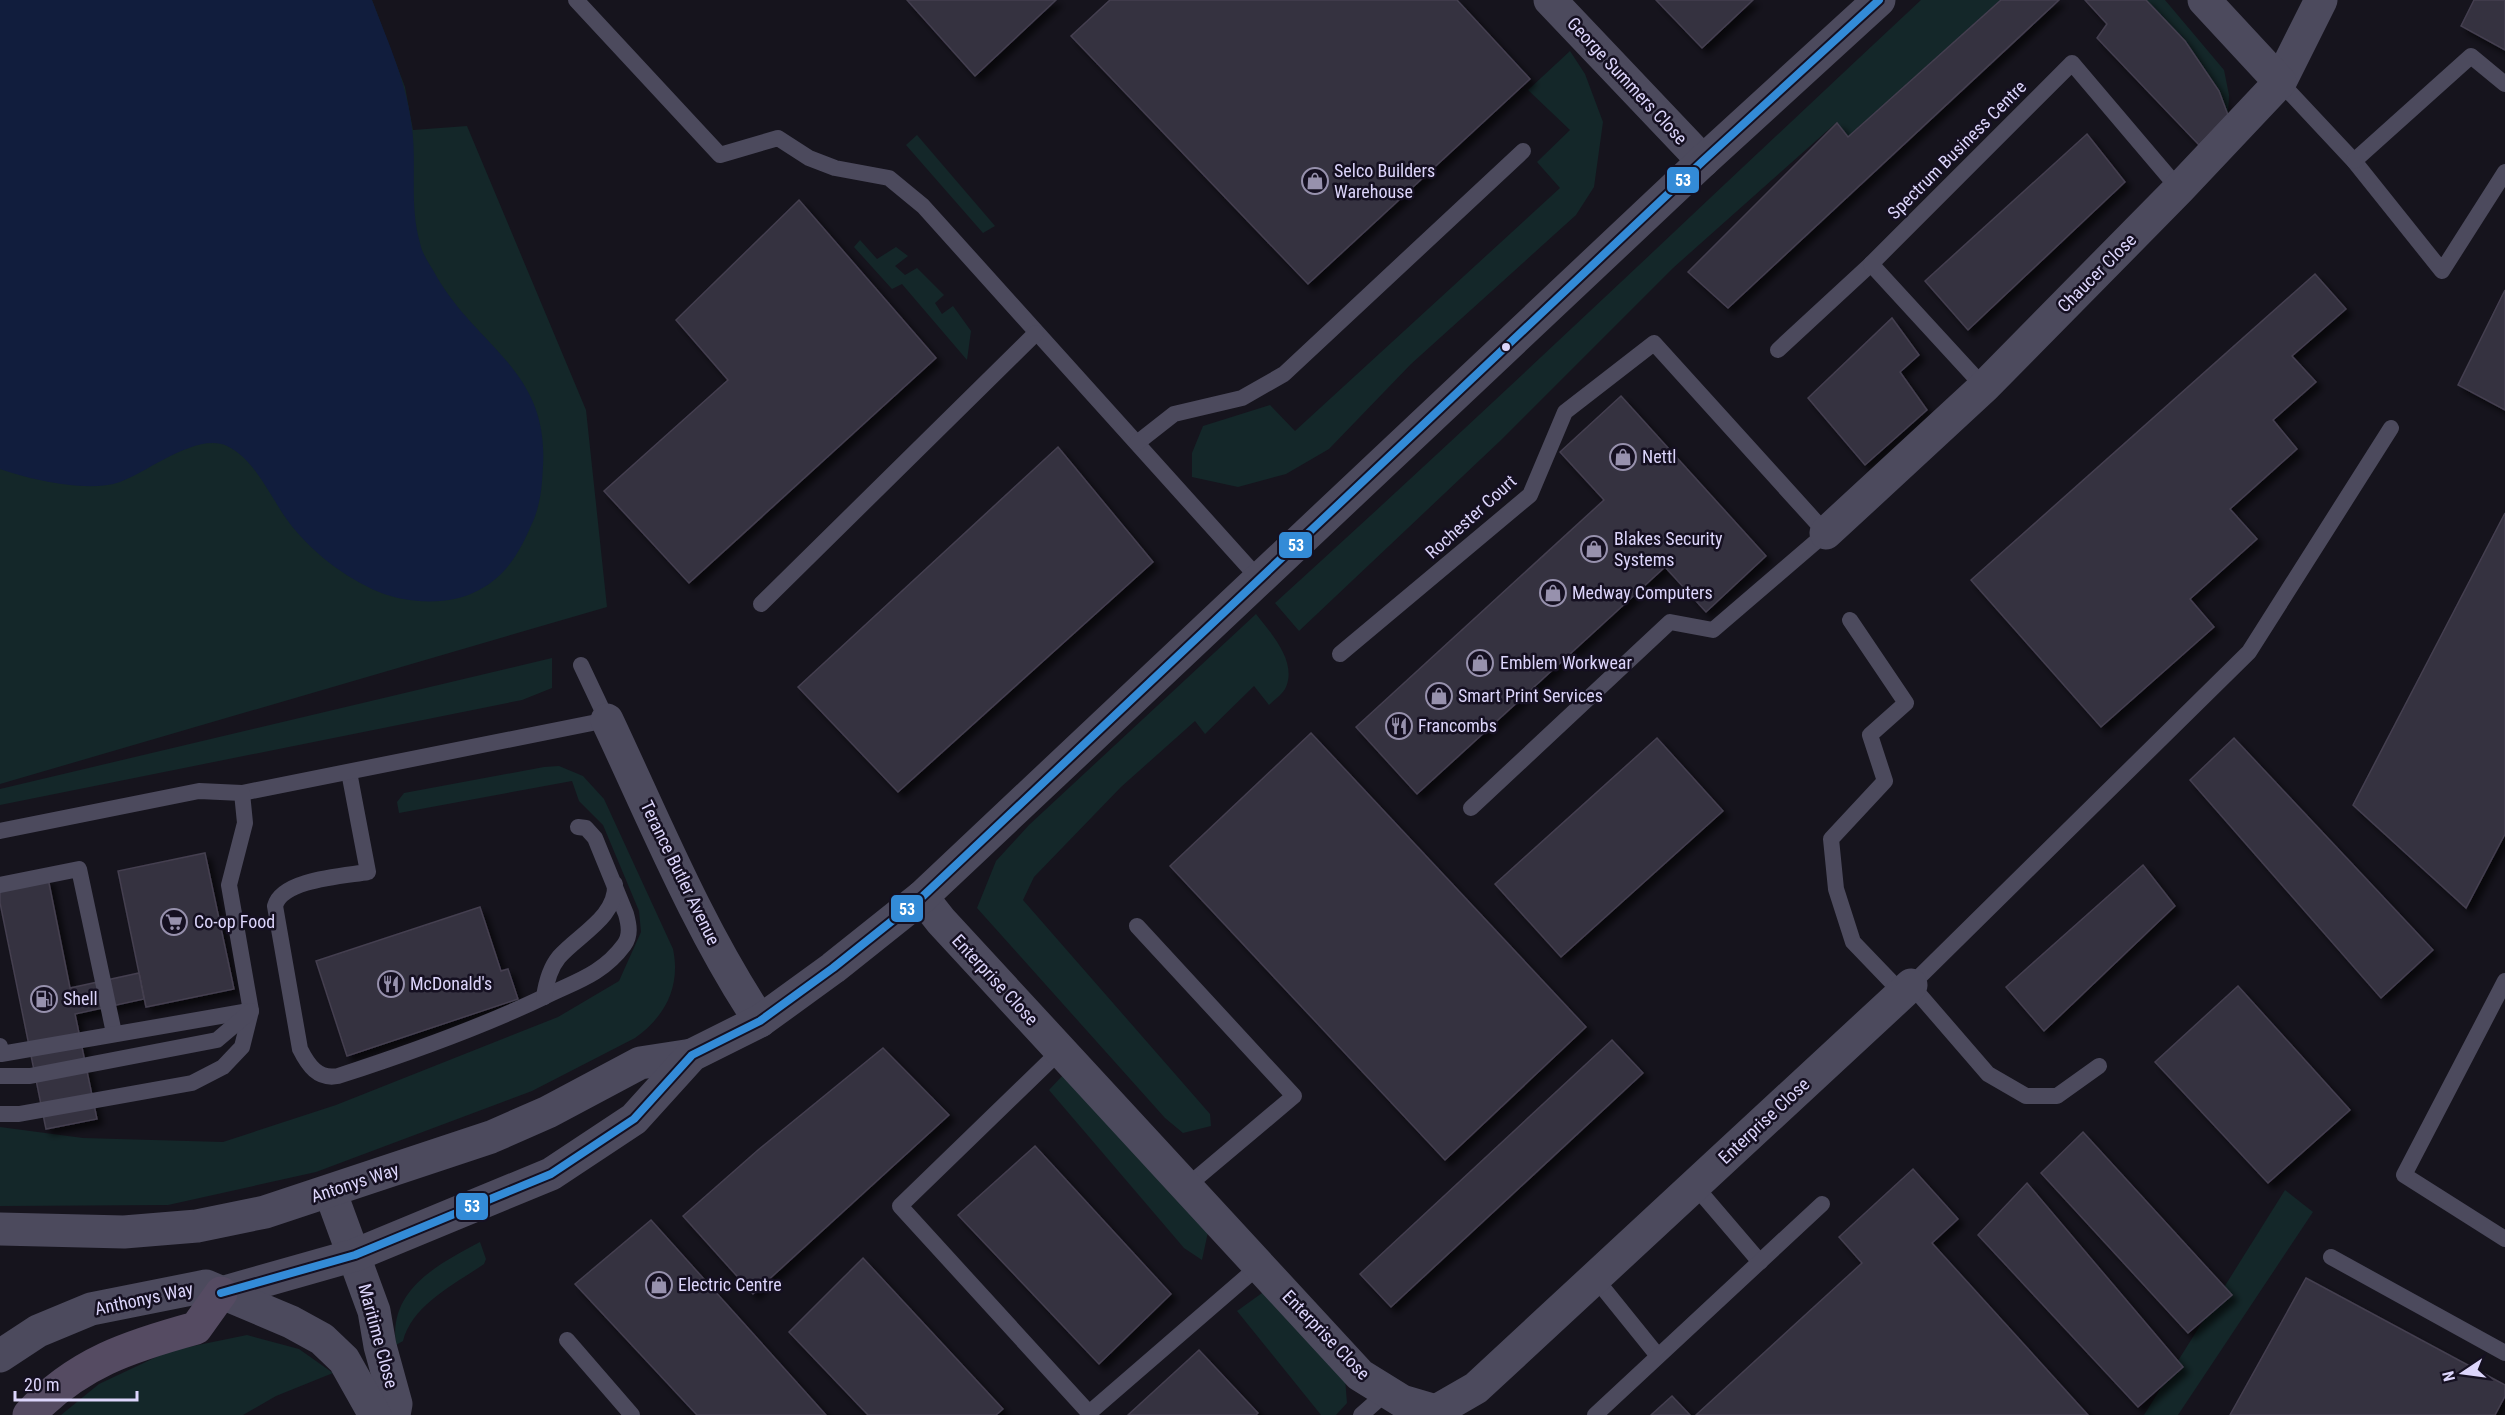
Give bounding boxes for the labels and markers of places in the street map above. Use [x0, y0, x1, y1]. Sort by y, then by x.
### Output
place label: Selco Builders Warehouse [1334, 160, 1435, 202]
shop icon: Selco Builders Warehouse [1300, 166, 1330, 196]
unlabelled marker [1500, 341, 1512, 353]
shop icon: Nettl [1608, 442, 1638, 472]
place label: Nettl [1642, 446, 1676, 467]
place label: Blakes Security Systems [1614, 528, 1723, 570]
shop icon: Blakes Security Systems [1579, 534, 1609, 564]
shop icon: Medway Computers [1538, 578, 1568, 608]
place label: Medway Computers [1572, 582, 1713, 603]
shop icon: Emblem Workwear [1465, 648, 1495, 678]
place label: Emblem Workwear [1500, 652, 1632, 673]
shop icon: Smart Print Services [1424, 681, 1454, 711]
place label: Smart Print Services [1458, 685, 1603, 706]
restaurant icon: Francombs [1384, 711, 1414, 741]
place label: Francombs [1418, 715, 1497, 736]
supermarket icon: Co-op Food [159, 907, 189, 937]
place label: Co-op Food [194, 911, 275, 932]
restaurant icon: McDonald's [376, 969, 406, 999]
place label: McDonald's [410, 973, 492, 994]
fuel station icon: Shell [29, 984, 59, 1014]
place label: Shell [63, 988, 98, 1009]
shop icon: Electric Centre [644, 1270, 674, 1300]
place label: Electric Centre [678, 1274, 782, 1295]

